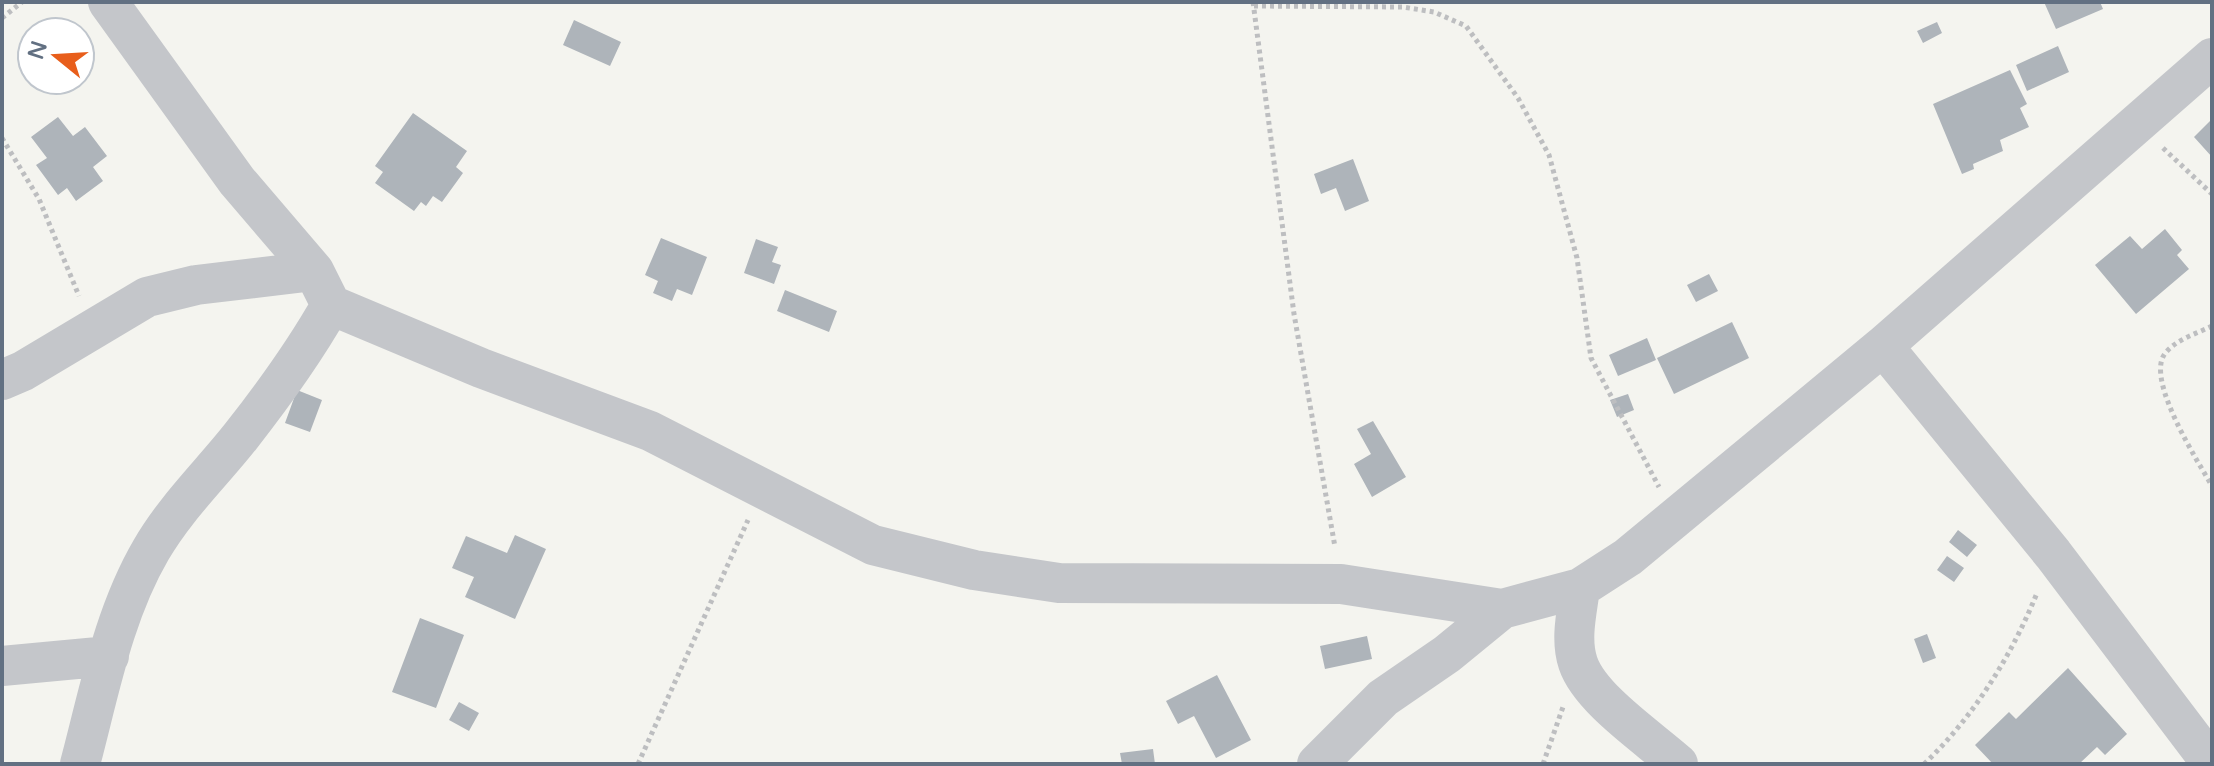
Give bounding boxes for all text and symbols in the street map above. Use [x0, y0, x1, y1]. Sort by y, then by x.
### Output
north arrow [16, 16, 96, 96]
text: N [23, 38, 53, 63]

